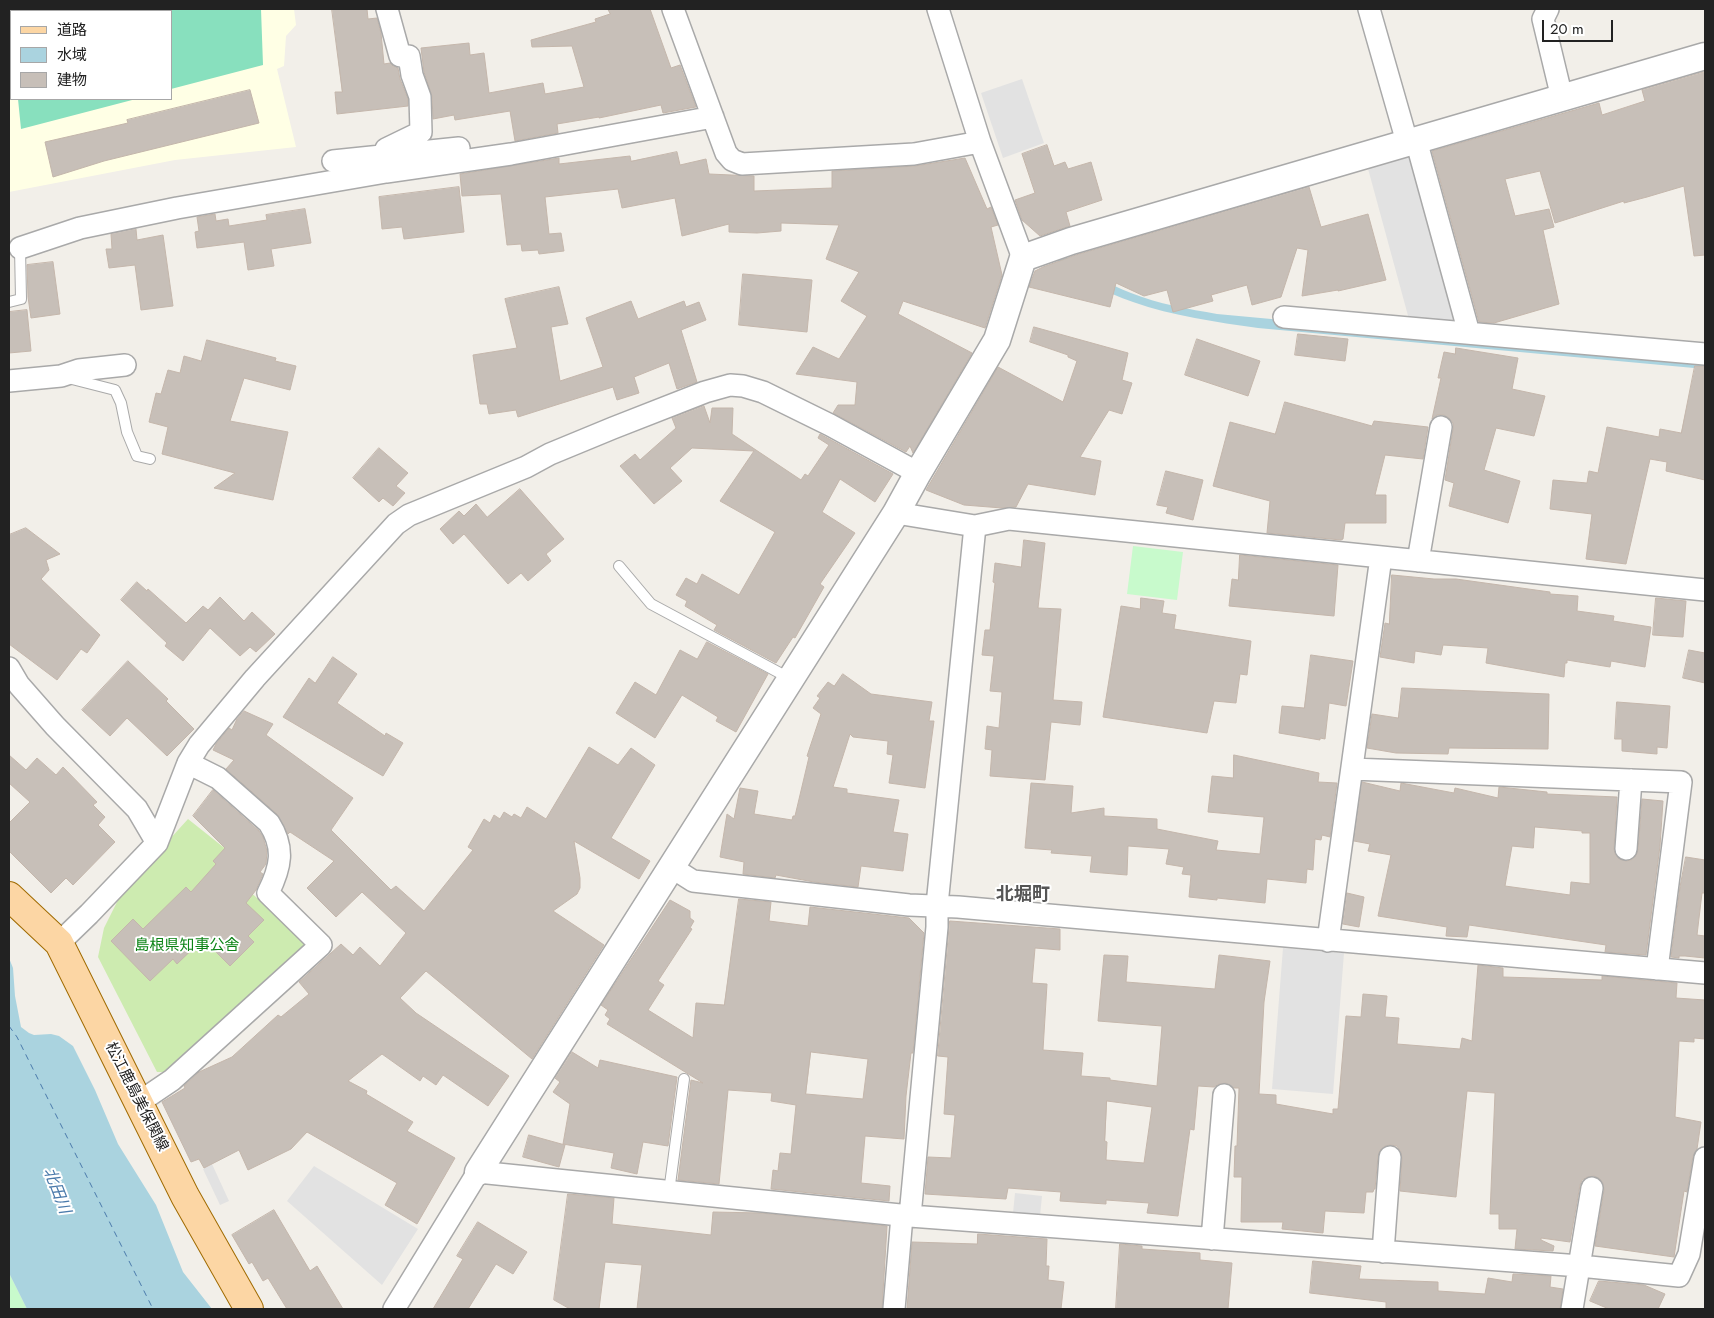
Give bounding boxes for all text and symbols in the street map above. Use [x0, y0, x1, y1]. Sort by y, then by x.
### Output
legend [10, 10, 172, 100]
scale bar [1544, 10, 1615, 42]
text: 20 m [1550, 18, 1584, 40]
text: 道路 [57, 19, 87, 41]
text: 水域 [57, 44, 87, 66]
text: 建物 [57, 69, 87, 91]
district label: 北堀町 [996, 885, 1050, 907]
park label: 島根県知事公舎 [135, 937, 239, 955]
street label: 松江鹿島美保関線 [101, 1039, 171, 1155]
water label: 北田川 [38, 1165, 74, 1217]

